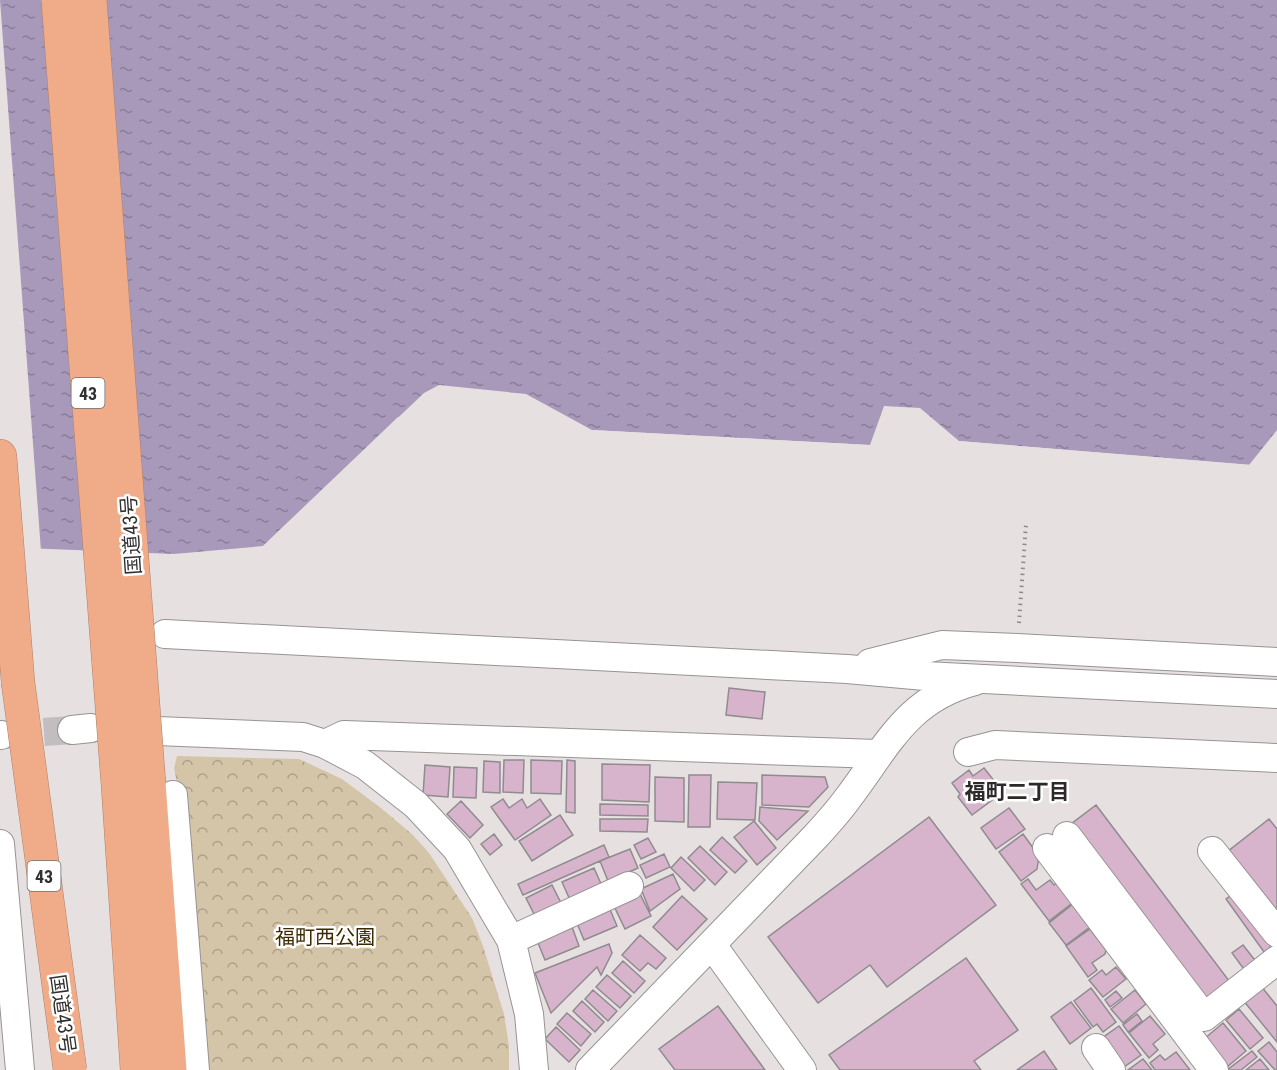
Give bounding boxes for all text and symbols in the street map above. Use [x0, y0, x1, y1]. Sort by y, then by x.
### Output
road number: 43 [72, 378, 104, 408]
street label: 国道43号 [116, 494, 146, 576]
district label: 福町二丁目 [965, 780, 1070, 804]
road number: 43 [28, 861, 60, 891]
park label: 福町西公園 [275, 925, 375, 949]
street label: 国道43号 [46, 973, 80, 1055]

